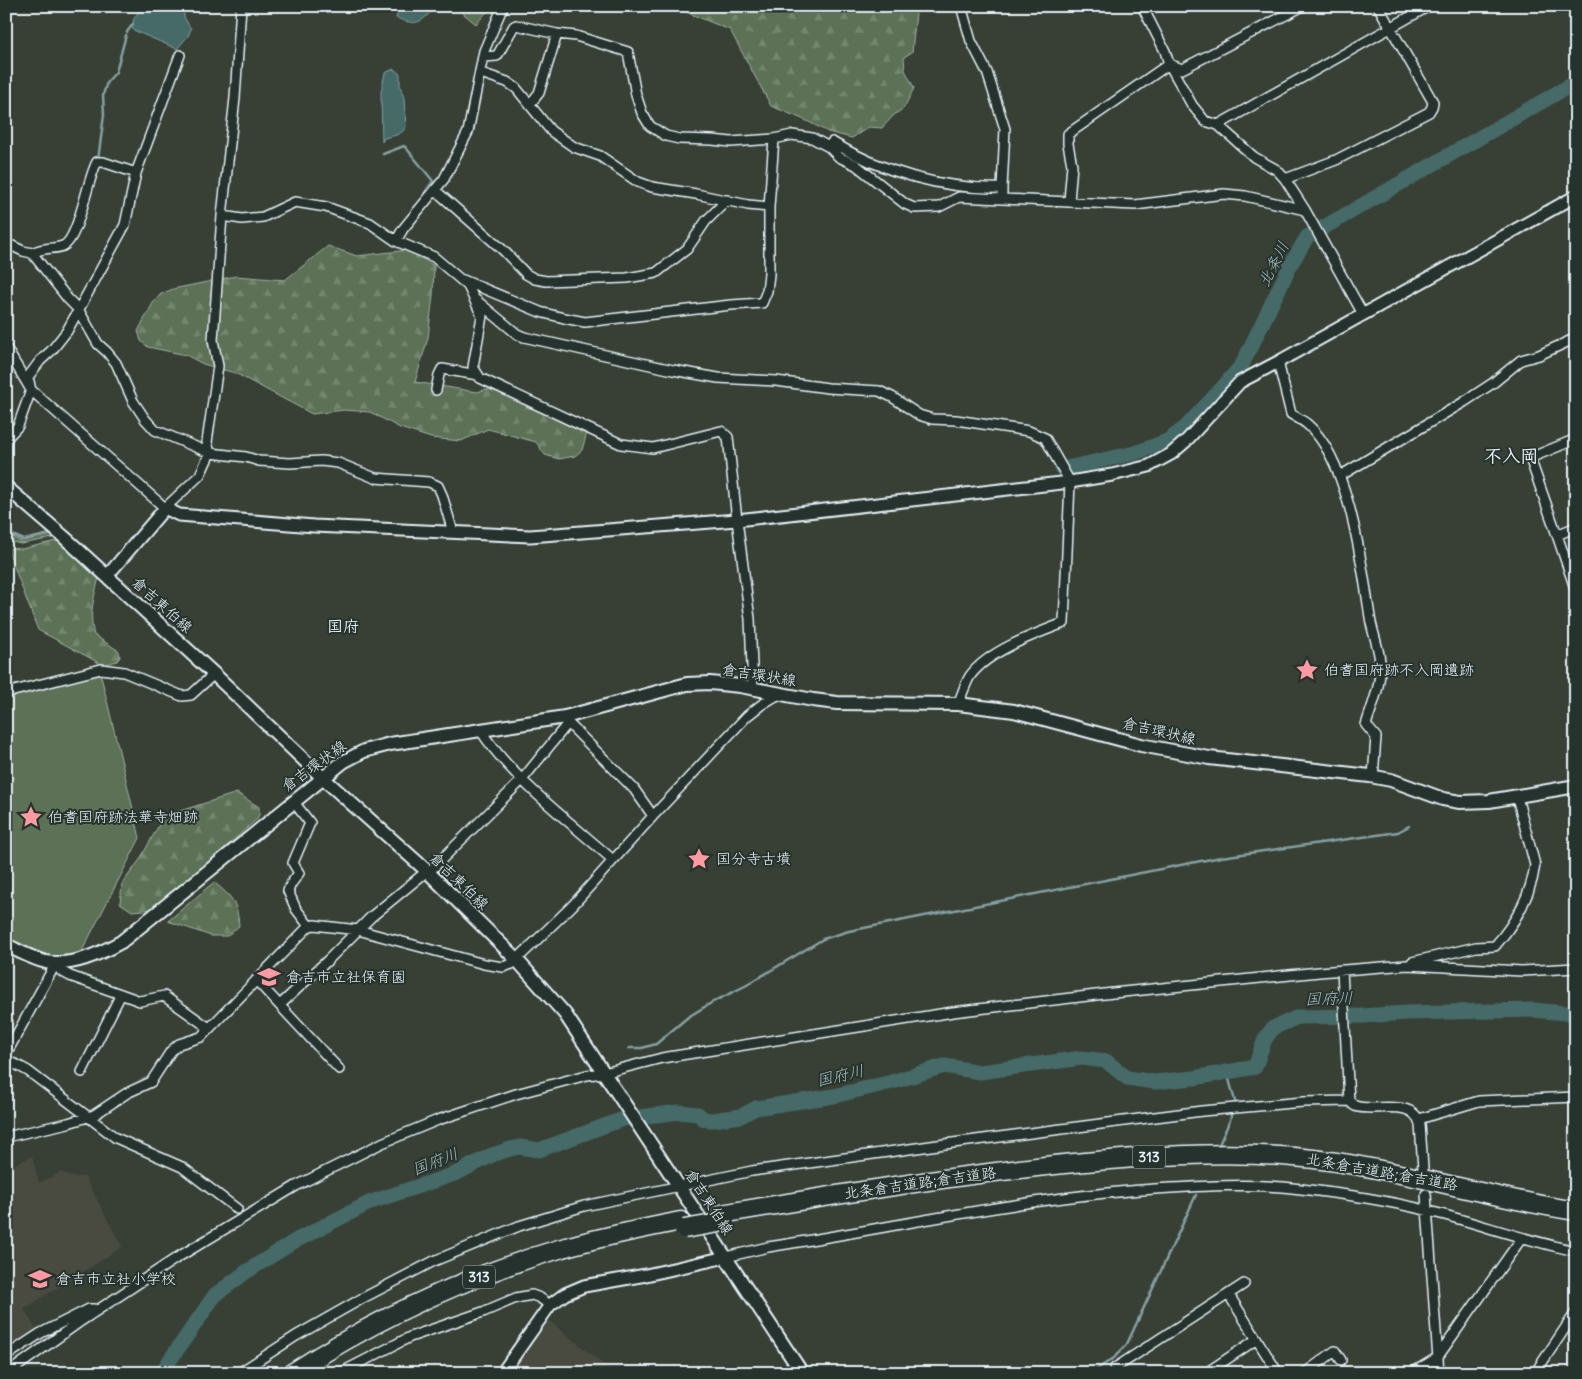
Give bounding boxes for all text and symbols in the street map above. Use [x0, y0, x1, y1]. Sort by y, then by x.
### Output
water label: 北条川 [1253, 238, 1293, 290]
district label: 不入岡 [1484, 444, 1538, 467]
street label: 倉吉東伯線 [128, 572, 197, 637]
district label: 国府 [327, 616, 359, 636]
place icon: 伯耆国府跡不入岡遺跡 [1294, 657, 1320, 683]
street label: 倉吉環状線 [721, 659, 798, 690]
place label: 伯耆国府跡不入岡遺跡 [1324, 660, 1474, 679]
street label: 倉吉環状線 [1120, 713, 1198, 748]
street label: 倉吉環状線 [278, 736, 350, 795]
place icon: 伯耆国府跡法華寺畑跡 [18, 804, 44, 830]
place label: 伯耆国府跡法華寺畑跡 [48, 807, 198, 826]
place icon: 国分寺古墳 [686, 846, 712, 872]
street label: 倉吉東伯線 [426, 848, 493, 914]
place label: 国分寺古墳 [716, 849, 791, 868]
school or university icon: 倉吉市立社保育園 [256, 964, 282, 990]
place label: 倉吉市立社保育園 [286, 967, 406, 986]
water label: 国府川 [1305, 987, 1353, 1009]
water label: 国府川 [814, 1060, 866, 1090]
water label: 国府川 [409, 1143, 461, 1179]
road number: 313 [1133, 1146, 1165, 1168]
street label: 北条倉吉道路;倉吉道路 [1305, 1149, 1459, 1194]
street label: 北条倉吉道路;倉吉道路 [843, 1162, 997, 1203]
street label: 倉吉東伯線 [681, 1165, 738, 1238]
school or university icon: 倉吉市立社小学校 [27, 1266, 53, 1292]
road number: 313 [463, 1266, 495, 1288]
place label: 倉吉市立社小学校 [56, 1269, 176, 1288]

